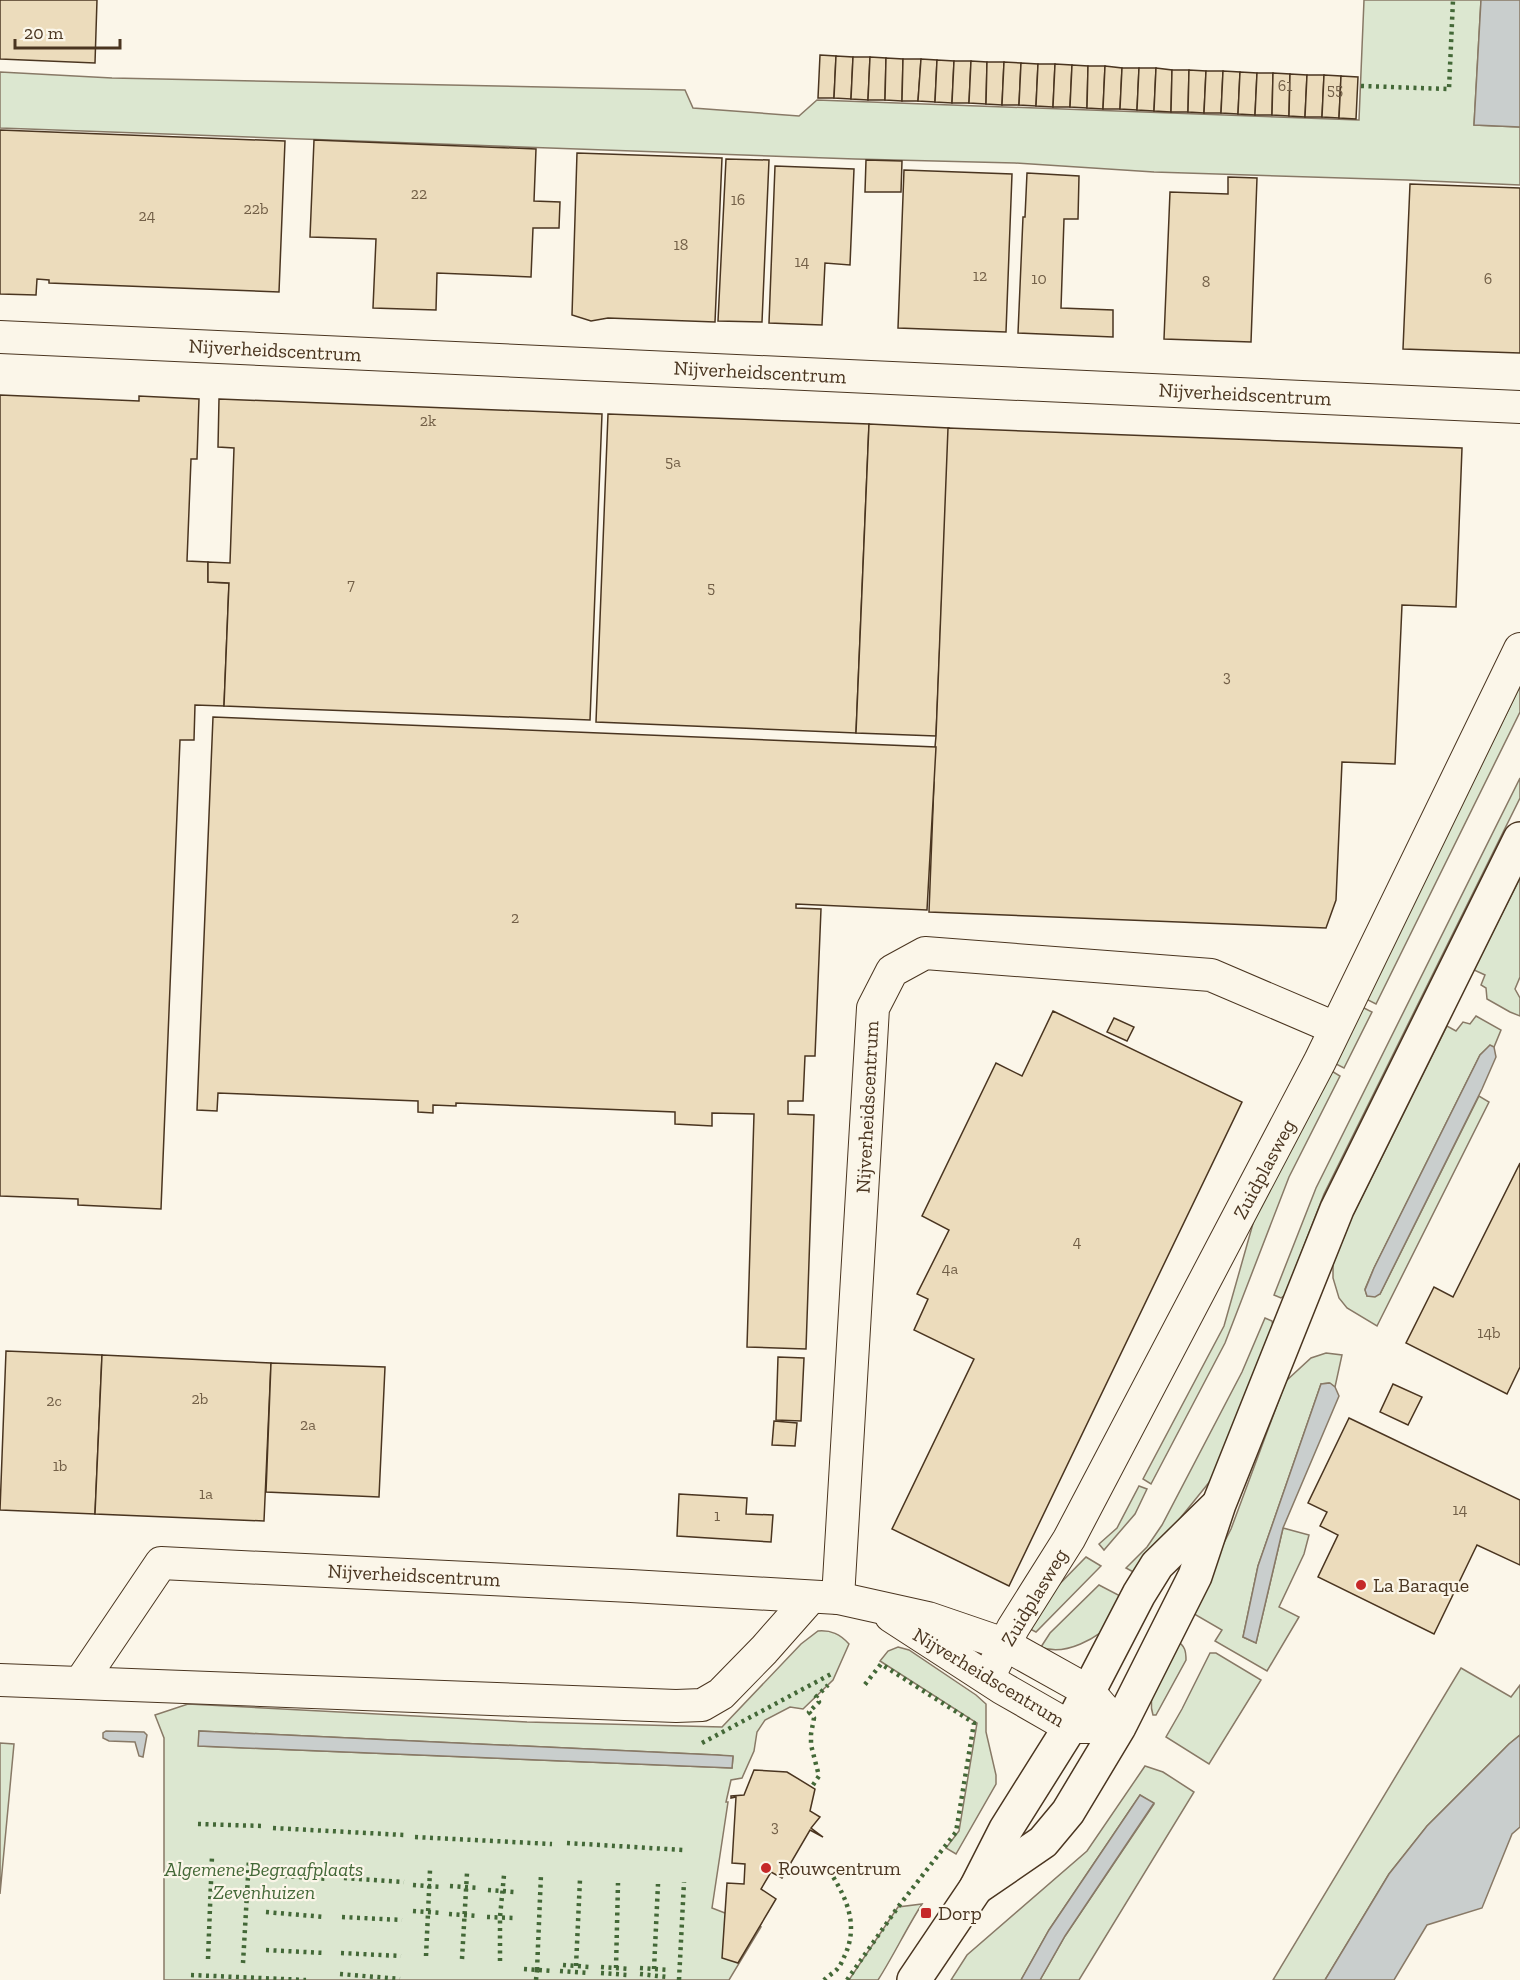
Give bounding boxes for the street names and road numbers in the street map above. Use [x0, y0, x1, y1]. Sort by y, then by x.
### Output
street label: Nijverheidscentrum [188, 333, 363, 367]
street label: Nijverheidscentrum [673, 355, 848, 389]
street label: Nijverheidscentrum [1158, 377, 1333, 411]
street label: Nijverheidscentrum [850, 1019, 884, 1194]
street label: Zuidplasweg [1228, 1115, 1300, 1223]
street label: Zuidplasweg [996, 1544, 1072, 1650]
street label: Nijverheidscentrum [327, 1558, 502, 1592]
street label: Nijverheidscentrum [909, 1622, 1070, 1732]

